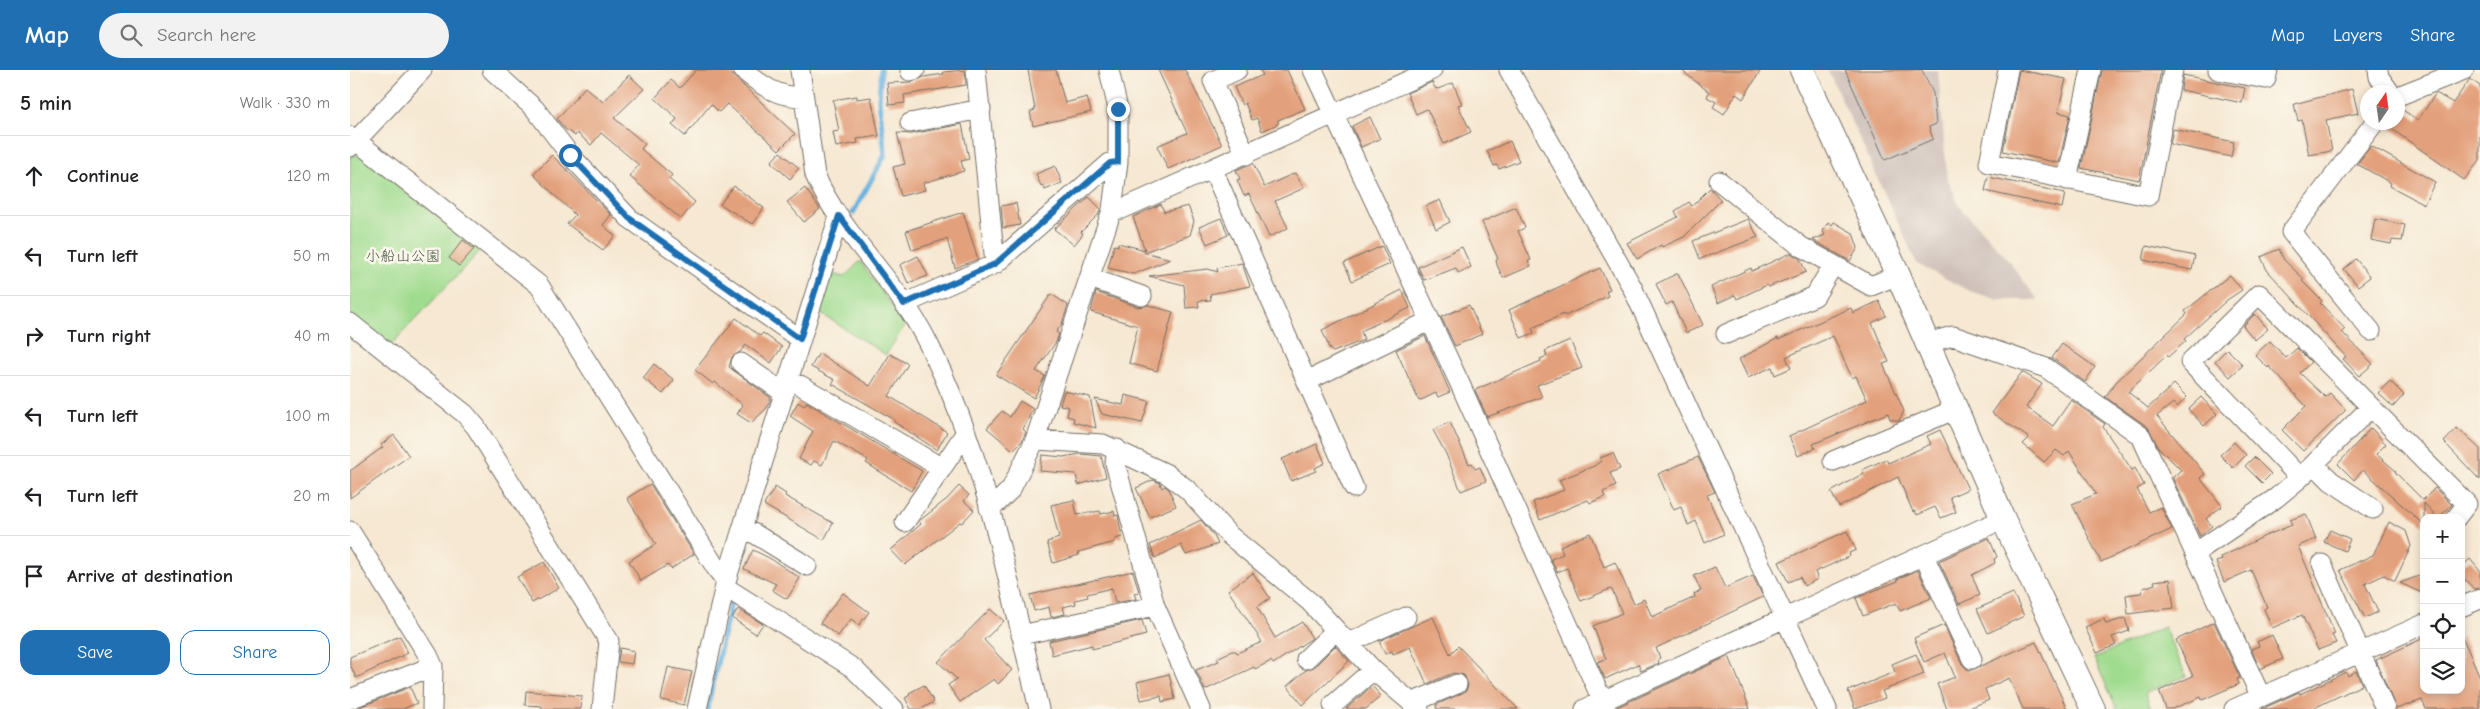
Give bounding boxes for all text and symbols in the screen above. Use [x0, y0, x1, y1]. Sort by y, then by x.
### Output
search box [99, 13, 449, 58]
text: Map [25, 21, 69, 49]
icon: search [117, 21, 145, 49]
text: Search here [157, 24, 256, 46]
text: Map [2271, 25, 2305, 46]
text: Layers [2333, 25, 2382, 46]
text: Share [2410, 25, 2455, 46]
north arrow [2360, 85, 2405, 130]
text: 5 min [20, 91, 72, 115]
text: Walk · 330 m [240, 94, 330, 112]
route end [1107, 98, 1130, 121]
route start [559, 144, 582, 167]
icon: ahead [20, 162, 48, 190]
text: Continue [67, 165, 139, 187]
text: 120 m [287, 167, 330, 185]
icon: left [20, 242, 48, 270]
text: Turn left [67, 245, 138, 267]
text: 50 m [293, 247, 330, 265]
park label: 小船山公園 [365, 247, 441, 265]
icon: right [20, 322, 48, 350]
text: Turn right [67, 325, 151, 347]
text: 40 m [294, 327, 330, 345]
icon: left [20, 402, 48, 430]
text: Turn left [67, 405, 138, 427]
text: 100 m [286, 407, 330, 425]
icon: left [20, 482, 48, 510]
text: Turn left [67, 485, 138, 507]
text: 20 m [293, 487, 330, 505]
map controls [2420, 514, 2465, 694]
button: + [2420, 514, 2465, 559]
button: − [2420, 559, 2465, 604]
icon: arrive [20, 562, 48, 590]
text: Arrive at destination [67, 565, 233, 587]
button: locate [2420, 604, 2465, 649]
button: Save [20, 630, 170, 675]
button: Share [180, 630, 330, 675]
button: layers [2420, 649, 2465, 694]

